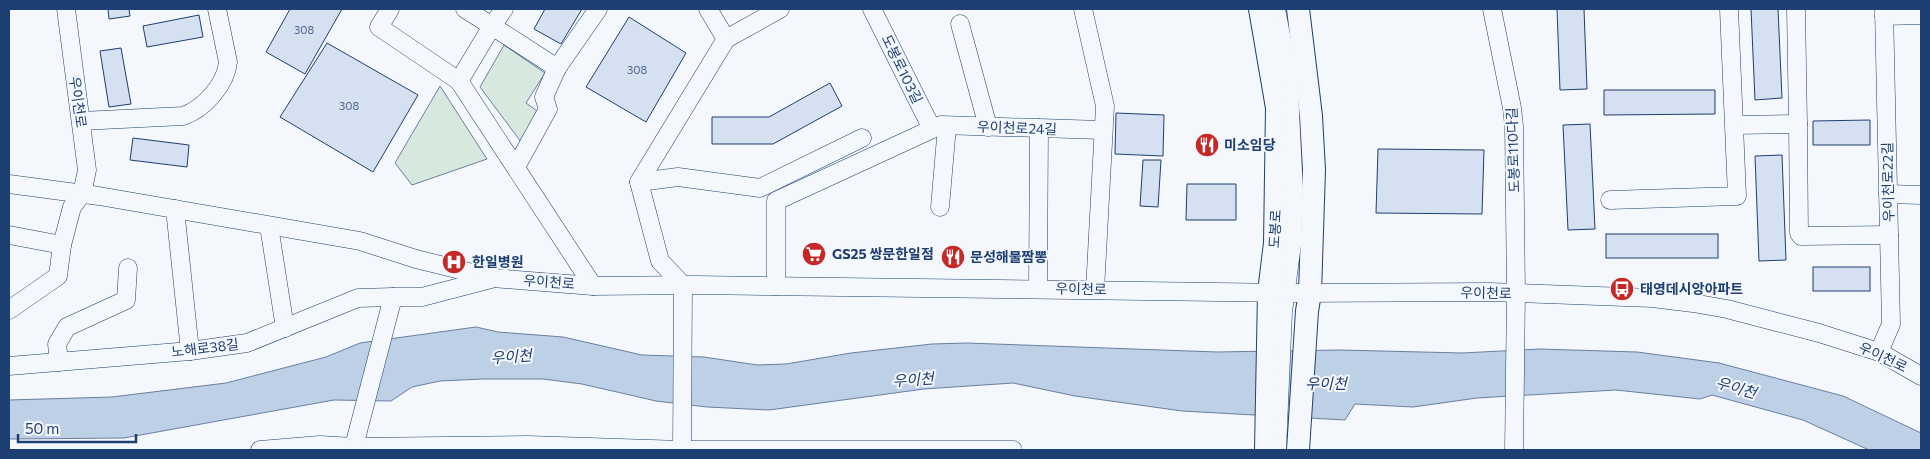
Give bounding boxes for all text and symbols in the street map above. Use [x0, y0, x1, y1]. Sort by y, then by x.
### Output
house number: 308 [294, 23, 314, 36]
street label: 도봉로103길 [878, 32, 926, 106]
house number: 308 [627, 63, 647, 76]
street label: 우이천로 [66, 75, 91, 129]
house number: 308 [339, 99, 359, 112]
street label: 도봉로110다길 [1503, 107, 1522, 193]
street label: 우이천로24길 [977, 118, 1057, 137]
restaurant icon: 미소임당 [1194, 132, 1220, 158]
place label: 미소임당 [1224, 136, 1276, 153]
street label: 우이천로22길 [1878, 142, 1897, 222]
street label: 도봉로 [1265, 209, 1284, 249]
supermarket icon: GS25 쌍문한일점 [801, 241, 827, 267]
restaurant icon: 문성해물짬뽕 [940, 244, 966, 270]
place label: GS25 쌍문한일점 [832, 245, 934, 262]
place label: 문성해물짬뽕 [970, 248, 1047, 265]
hospital icon: 한일병원 [441, 249, 467, 275]
place label: 한일병원 [472, 253, 524, 270]
street label: 우이천로 [523, 271, 575, 292]
bus stop icon: 태영데시앙아파트 [1609, 276, 1635, 302]
street label: 우이천로 [1055, 280, 1107, 297]
place label: 태영데시앙아파트 [1640, 280, 1743, 297]
street label: 우이천로 [1460, 284, 1512, 301]
street label: 노해로38길 [170, 335, 240, 360]
street label: 우이천로 [1856, 338, 1910, 375]
water label: 우이천 [490, 345, 534, 366]
water label: 우이천 [892, 368, 936, 389]
water label: 우이천 [1714, 373, 1761, 402]
water label: 우이천 [1305, 374, 1349, 392]
scale bar [18, 412, 135, 444]
text: 50 m [25, 419, 59, 437]

